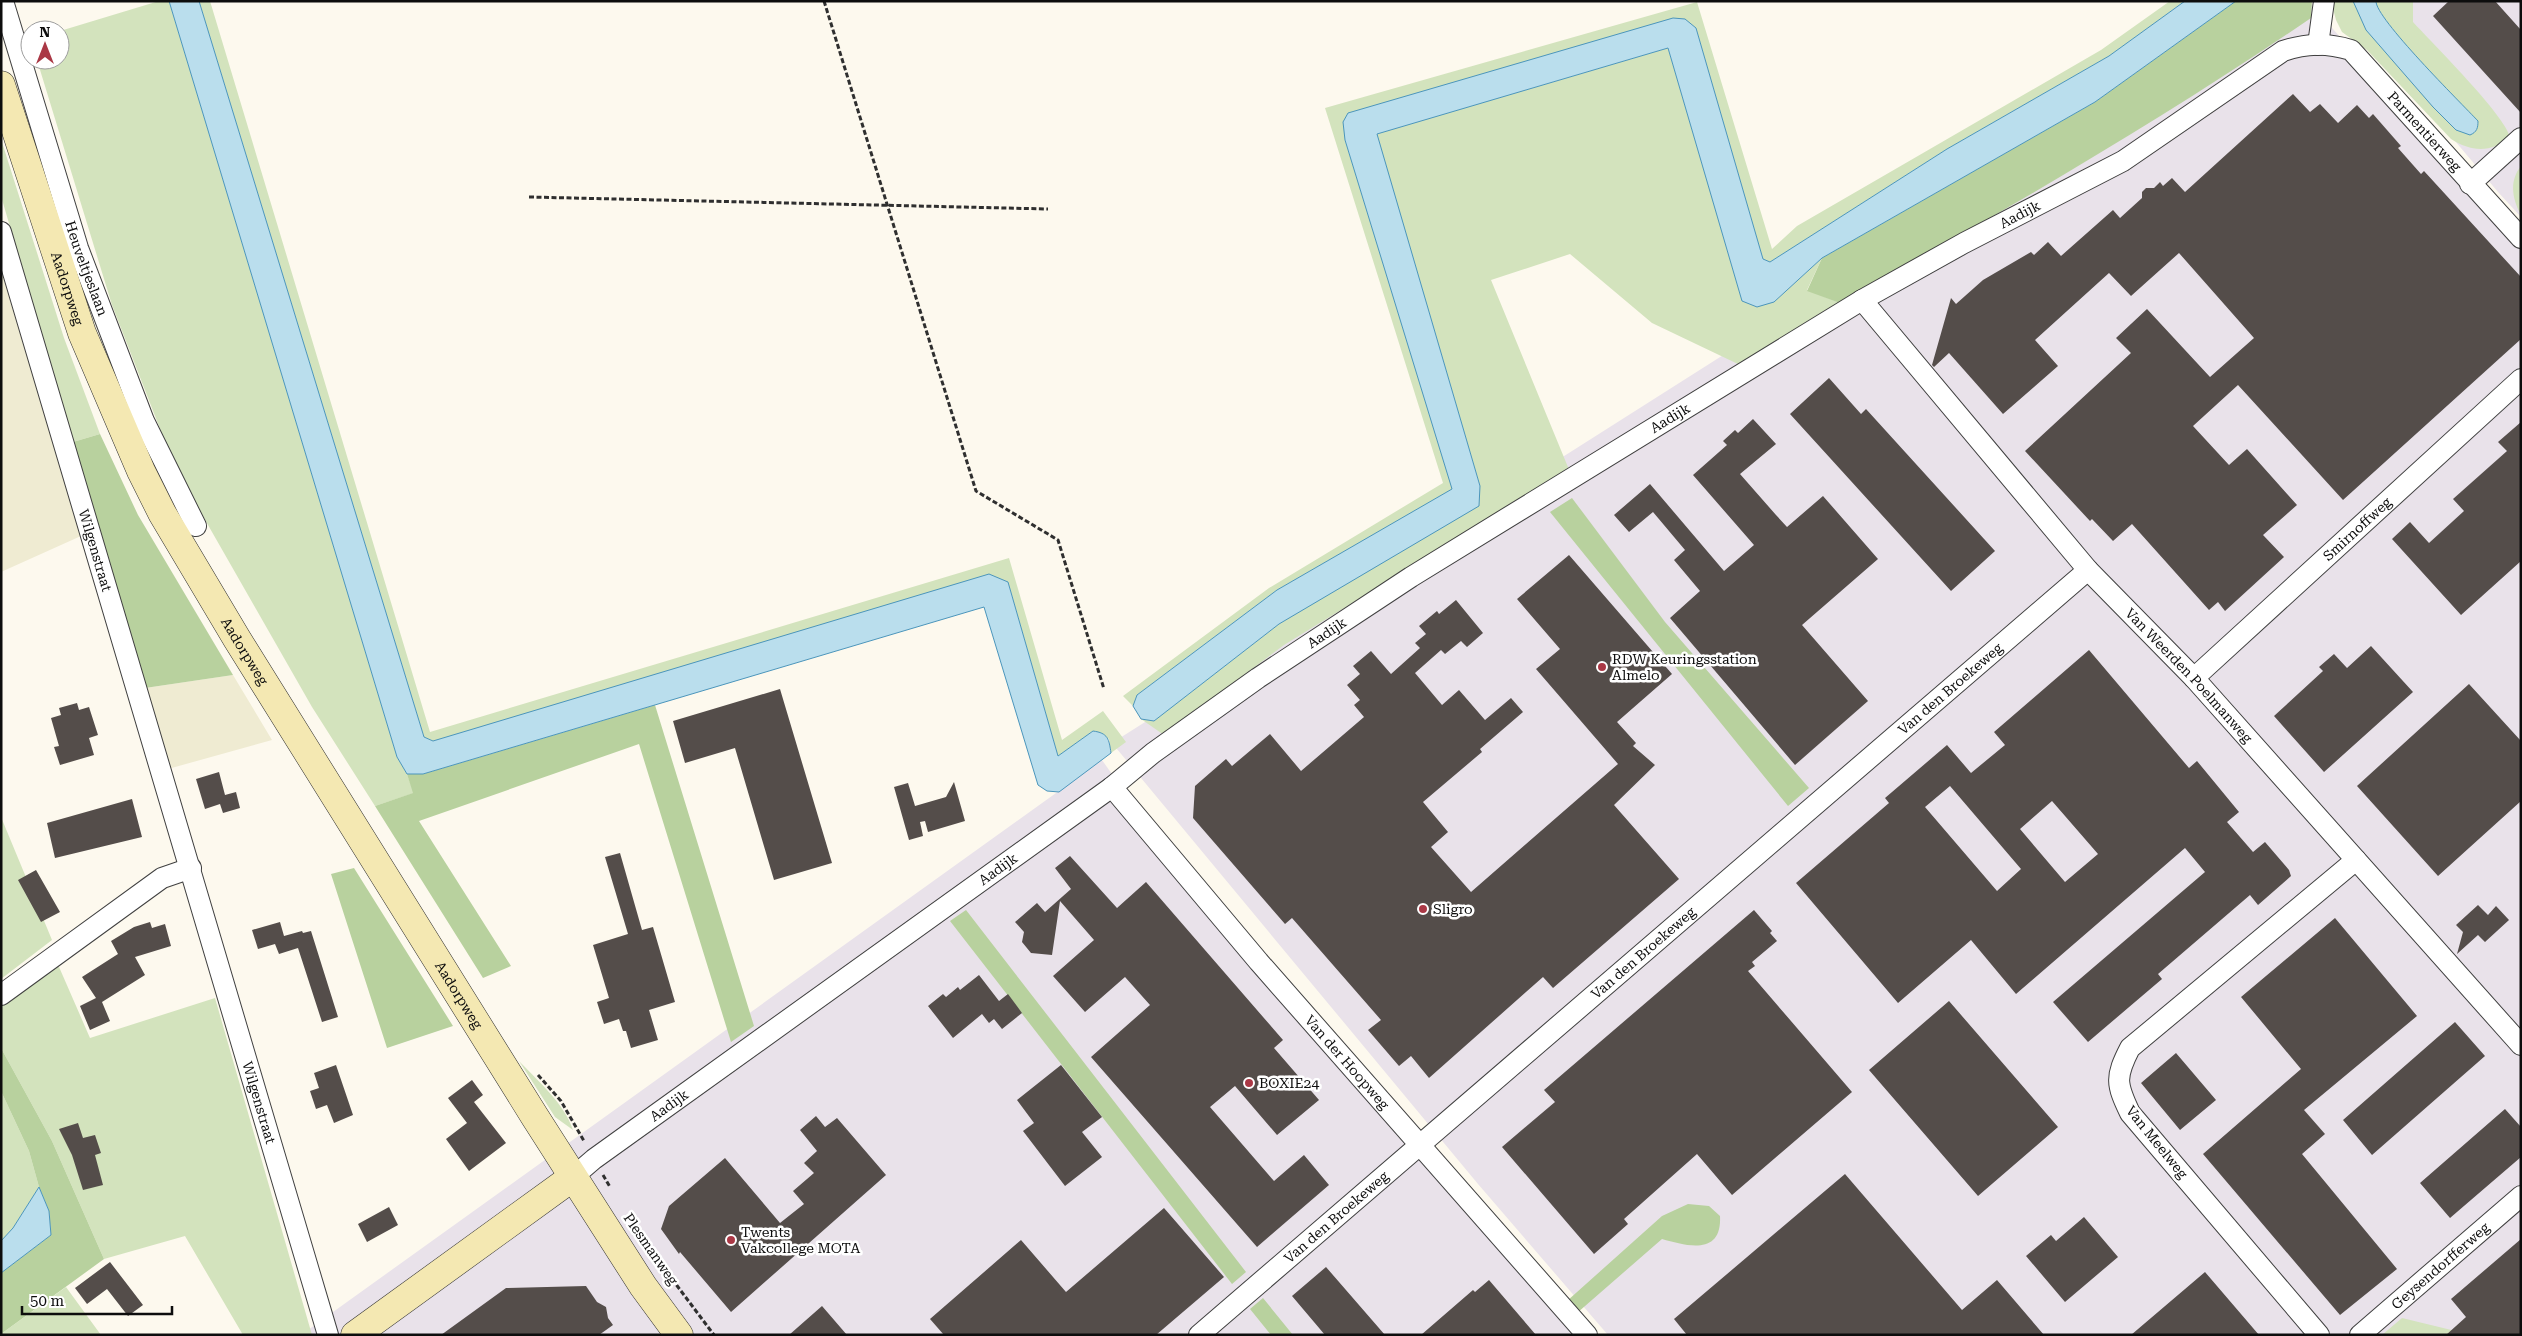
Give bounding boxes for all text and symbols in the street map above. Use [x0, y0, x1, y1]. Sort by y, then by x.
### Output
north arrow [20, 20, 70, 70]
text: N [40, 24, 51, 40]
street label: Parmentierweg [2384, 88, 2465, 174]
street label: Aadijk [1997, 197, 2043, 231]
street label: Heuveltjeslaan [62, 219, 111, 318]
street label: Aadorpweg [48, 250, 87, 327]
street label: Aadijk [1647, 400, 1693, 436]
street label: Smirnoffweg [2320, 494, 2395, 564]
street label: Wilgenstraat [76, 507, 115, 593]
street label: Van Weerden Poelmanweg [2122, 605, 2256, 746]
street label: Aadijk [1304, 614, 1349, 651]
street label: Aadorpweg [218, 615, 272, 688]
street label: Van den Broekeweg [1895, 639, 2006, 738]
place label: RDW Keuringsstation Almelo [1612, 651, 1757, 683]
marker: RDW Keuringsstation Almelo [1596, 661, 1608, 673]
street label: Aadijk [976, 850, 1020, 888]
place label: Sligro [1433, 901, 1473, 917]
marker: Sligro [1417, 903, 1429, 915]
street label: Van den Broekeweg [1588, 904, 1699, 1002]
street label: Aadorpweg [432, 958, 486, 1032]
street label: Van der Hoopweg [1302, 1012, 1393, 1112]
street label: Wilgenstraat [239, 1060, 279, 1146]
place label: BOXIE24 [1259, 1075, 1319, 1091]
marker: BOXIE24 [1243, 1077, 1255, 1089]
street label: Aadijk [647, 1086, 692, 1124]
street label: Van Meelweg [2123, 1102, 2191, 1182]
street label: Van den Broekeweg [1281, 1168, 1392, 1266]
street label: Plesmanweg [620, 1210, 682, 1288]
street label: Geysendorfferweg [2388, 1219, 2493, 1312]
place label: Twents Vakcollege MOTA [741, 1224, 860, 1256]
marker: Twents Vakcollege MOTA [725, 1234, 737, 1246]
scale bar [22, 1284, 172, 1316]
text: 50 m [30, 1292, 65, 1310]

